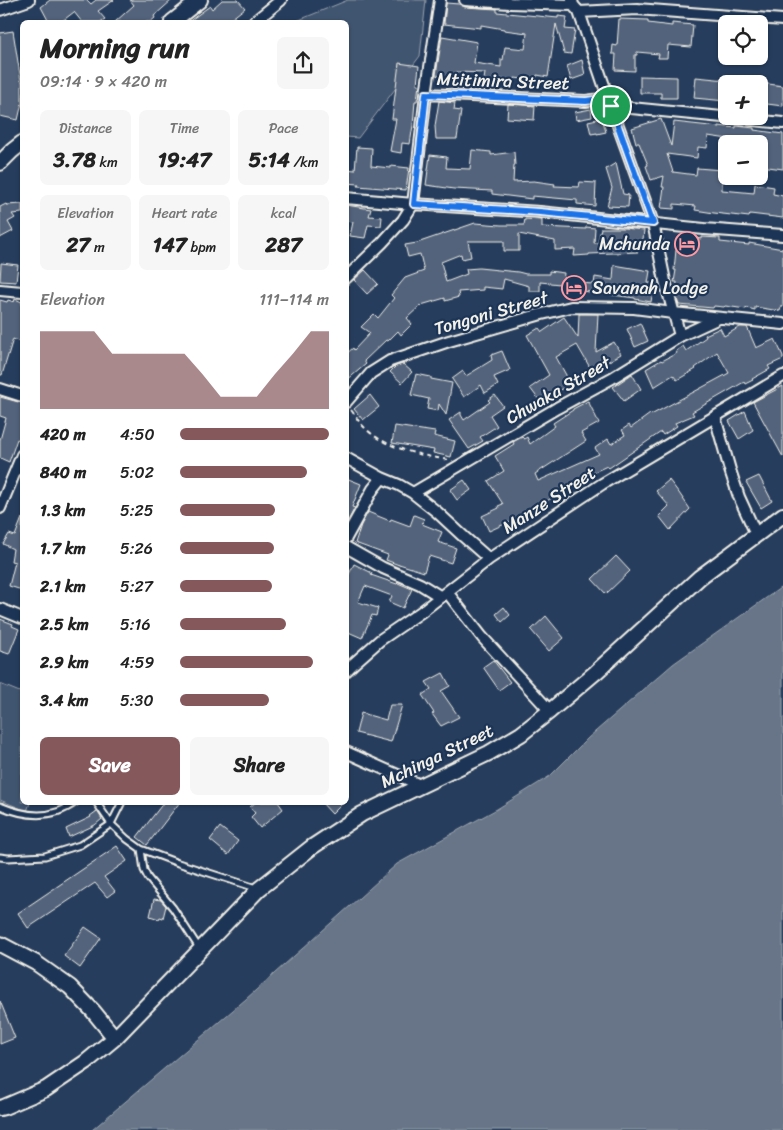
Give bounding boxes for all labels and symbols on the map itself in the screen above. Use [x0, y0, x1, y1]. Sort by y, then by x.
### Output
street label: Mtitimira Street [436, 63, 570, 99]
pin [590, 85, 632, 127]
place label: Mchunda [599, 228, 671, 260]
hotel icon: Mchunda [674, 231, 700, 257]
place label: Savanah Lodge [592, 272, 708, 304]
hotel icon: Savanah Lodge [561, 275, 587, 301]
street label: Tongoni Street [430, 281, 552, 345]
street label: Chwaka Street [499, 346, 617, 433]
street label: Manze Street [495, 457, 603, 543]
street label: Mchinga Street [375, 715, 499, 797]

